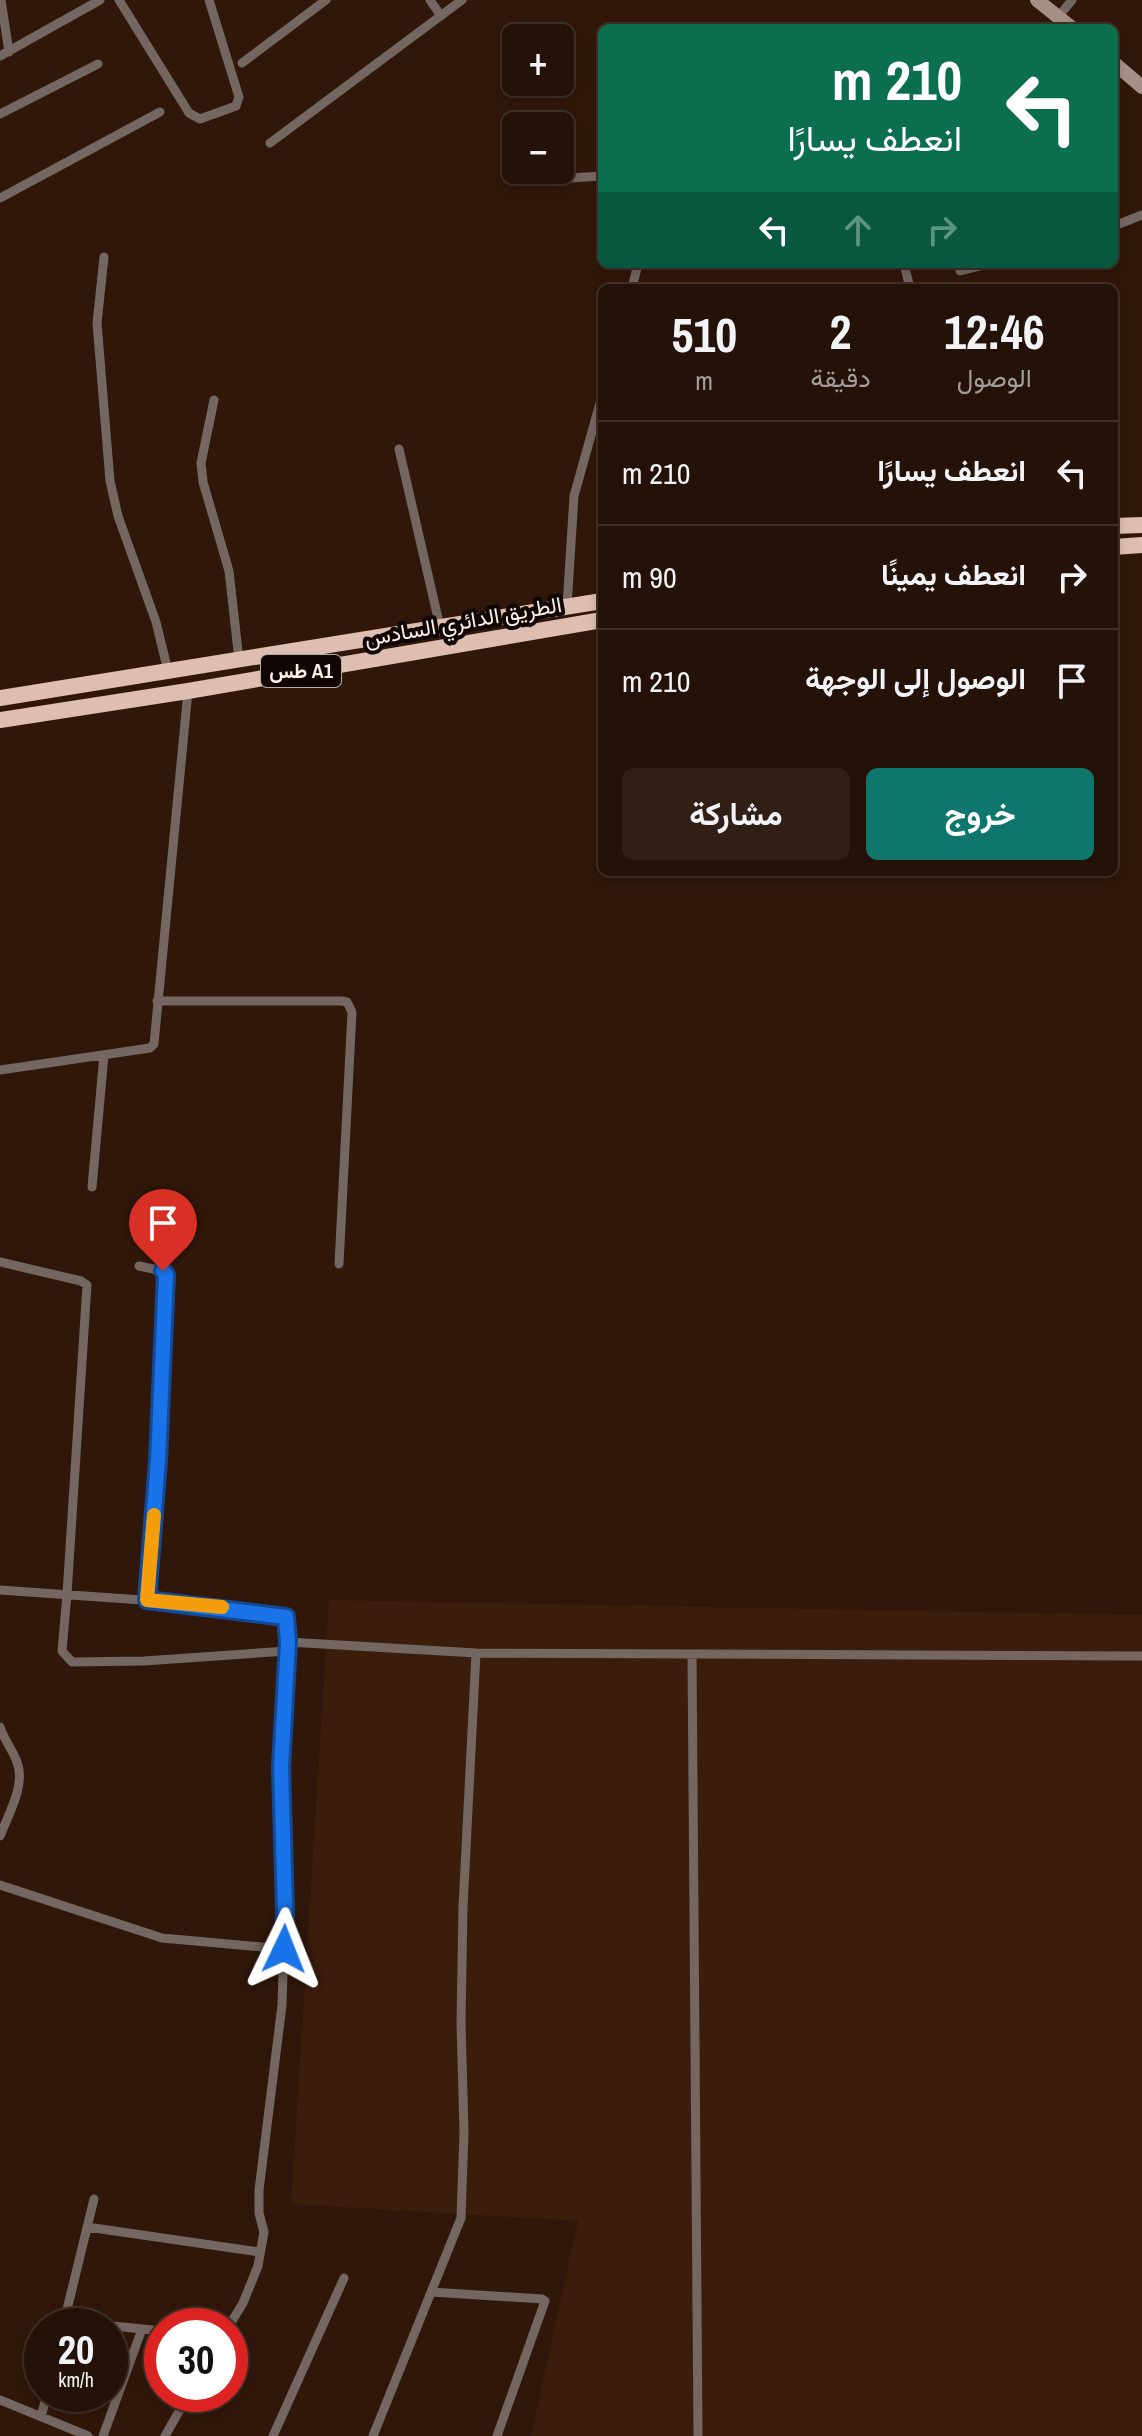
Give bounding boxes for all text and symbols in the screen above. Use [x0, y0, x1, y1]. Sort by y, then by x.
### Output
map controls [502, 24, 574, 184]
button: + [502, 24, 574, 96]
text: 210 m [832, 42, 962, 117]
icon: left [990, 56, 1094, 160]
button: − [502, 112, 574, 184]
text: انعطف يسارًا [788, 114, 962, 162]
icon: left [752, 208, 796, 252]
icon: ahead [836, 208, 880, 252]
icon: right [920, 208, 964, 252]
text: 2 [830, 299, 851, 364]
text: 12:46 [944, 299, 1045, 364]
text: 510 [671, 302, 737, 367]
text: دقيقة [810, 360, 871, 395]
text: الوصول [957, 360, 1032, 395]
text: m [695, 363, 713, 398]
text: انعطف يسارًا [877, 450, 1026, 490]
icon: left [1050, 451, 1094, 495]
text: 210 m [622, 453, 690, 493]
text: انعطف يمينًا [881, 554, 1026, 594]
icon: right [1050, 555, 1094, 599]
text: 90 m [622, 557, 677, 597]
street label: الطريق الدائري السادس [362, 589, 565, 657]
road number: طس A1 [261, 655, 341, 687]
text: الوصول إلى الوجهة [805, 658, 1026, 698]
icon: arrive [1050, 659, 1094, 703]
text: 210 m [622, 661, 690, 701]
button: مشاركة [622, 768, 850, 860]
button: خروج [866, 768, 1094, 860]
pin [129, 1189, 197, 1271]
icon: arrive [141, 1201, 185, 1245]
position arrow [242, 1907, 326, 1991]
speed limit sign: 30 [144, 2308, 248, 2412]
text: 20 [58, 2323, 94, 2376]
text: km/h [58, 2366, 94, 2393]

